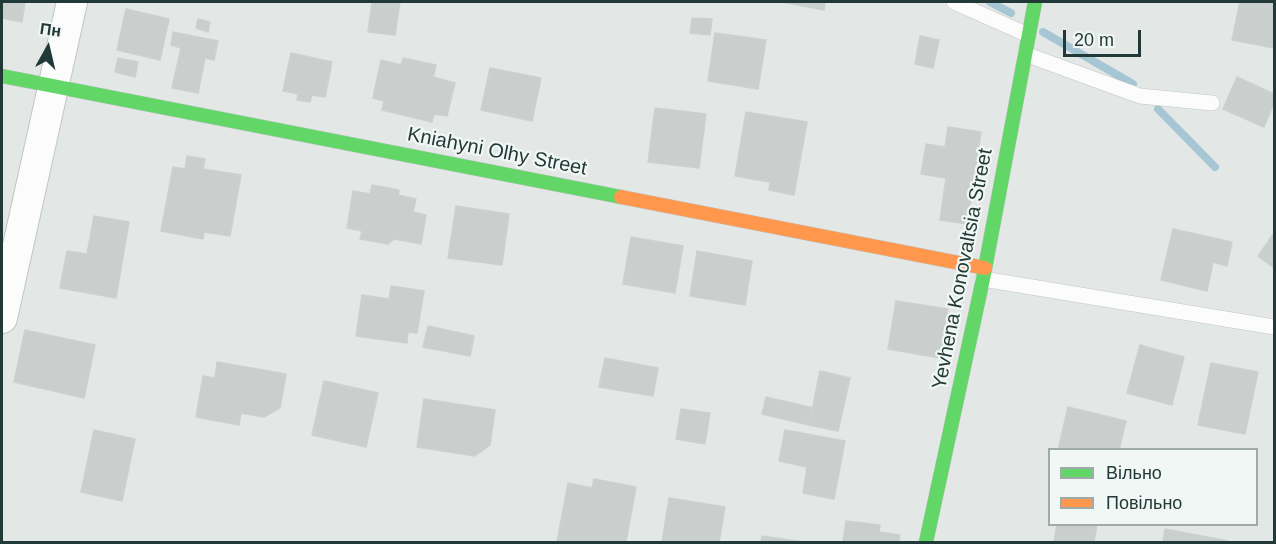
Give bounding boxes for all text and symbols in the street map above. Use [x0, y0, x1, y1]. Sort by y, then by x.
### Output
north arrow [18, 18, 78, 78]
scale bar [1066, 18, 1144, 56]
text: Пн [39, 20, 62, 40]
text: 20 m [1074, 30, 1114, 50]
street label: Kniahyni Olhy Street [405, 123, 589, 181]
street label: Yevhena Konovaltsia Street [928, 146, 998, 392]
legend [1048, 448, 1258, 526]
text: Вільно [1106, 463, 1162, 483]
text: Повільно [1106, 493, 1182, 513]

